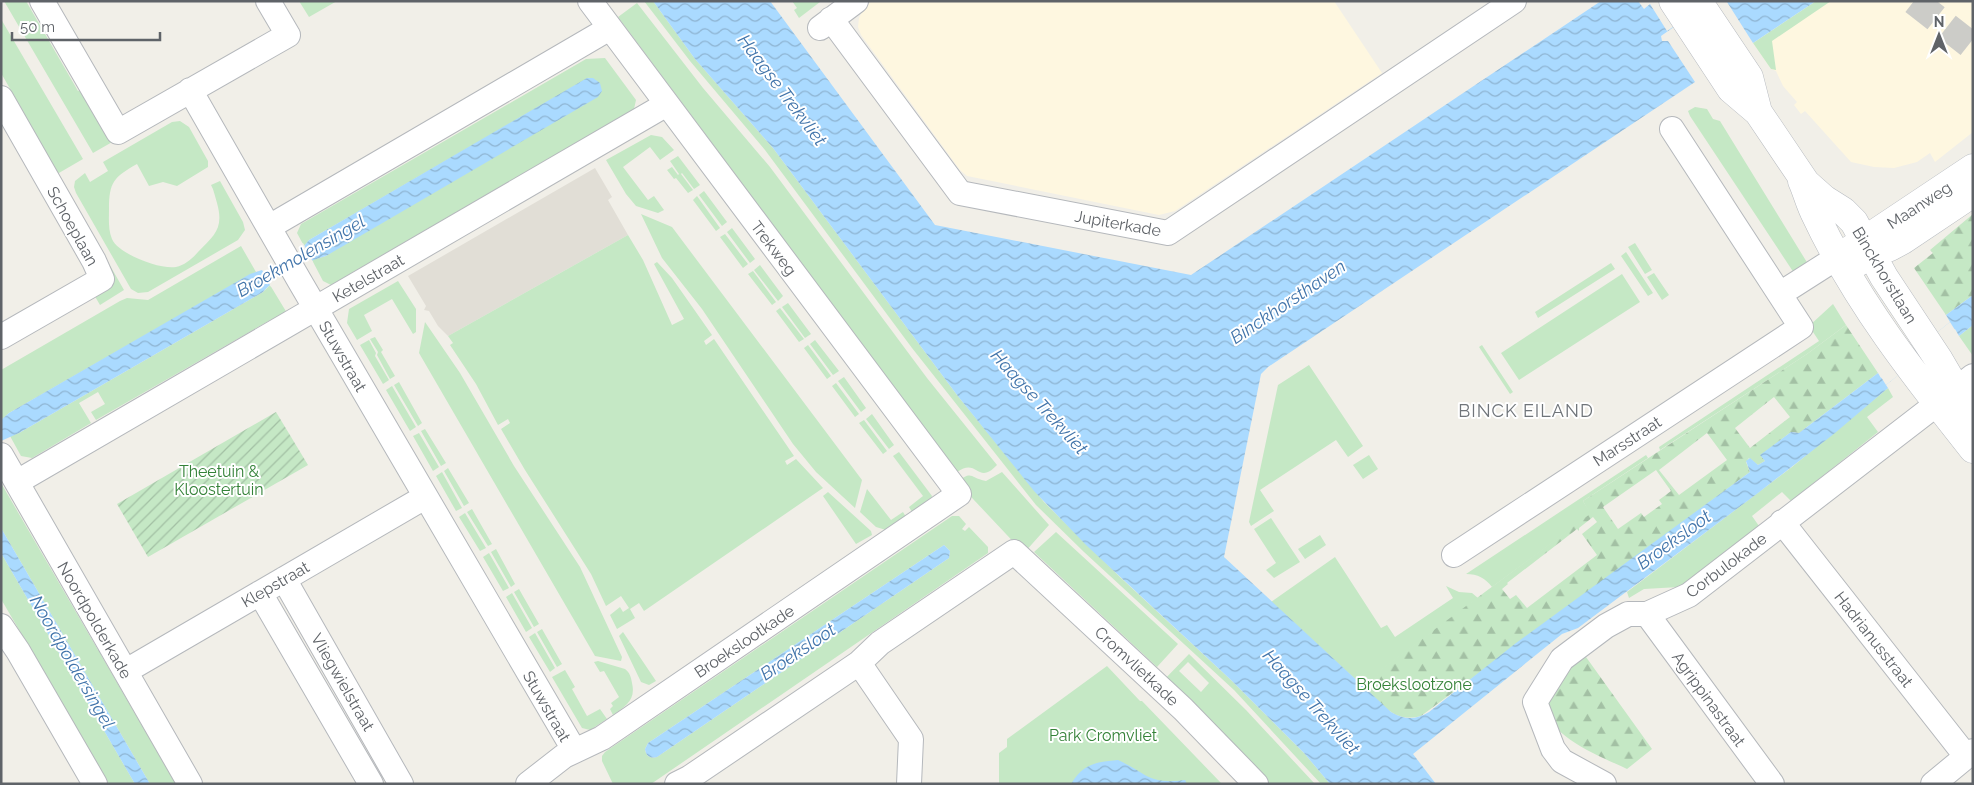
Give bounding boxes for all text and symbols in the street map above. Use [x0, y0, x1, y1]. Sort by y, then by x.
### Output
scale bar [12, 10, 160, 42]
north arrow [1914, 10, 1964, 60]
text: N [1934, 14, 1944, 30]
text: 50 m [20, 18, 55, 36]
water label: Haagse Trekvliet [734, 30, 831, 150]
street label: Maanweg [1884, 178, 1955, 233]
street label: Schoeplaan [43, 183, 102, 269]
street label: Jupiterkade [1073, 207, 1163, 240]
water label: Broekmolensingel [233, 210, 369, 301]
street label: Trekweg [747, 217, 800, 279]
street label: Binckhorstlaan [1848, 223, 1921, 327]
street label: Ketelstraat [329, 250, 408, 307]
water label: Binckhorsthaven [1226, 255, 1349, 348]
street label: Stuwstraat [315, 317, 371, 396]
water label: Haagse Trekvliet [987, 345, 1092, 459]
district label: BINCK EILAND [1458, 400, 1594, 421]
street label: Marsstraat [1590, 412, 1665, 470]
park label: Theetuin & Kloostertuin [174, 462, 264, 499]
water label: Broeksloot [1633, 506, 1715, 573]
street label: Corbulokade [1682, 529, 1770, 602]
street label: Klepstraat [238, 557, 313, 611]
street label: Noordpolderkade [53, 558, 136, 682]
street label: Hadrianusstraat [1830, 588, 1917, 691]
water label: Noordpoldersingel [26, 591, 119, 732]
street label: Broekslootkade [690, 601, 798, 681]
water label: Broeksloot [756, 619, 840, 685]
street label: Cromvlietkade [1091, 623, 1183, 710]
street label: Vliegwielstraat [307, 630, 379, 735]
water label: Haagse Trekvliet [1259, 645, 1364, 759]
street label: Agrippinastraat [1668, 648, 1750, 751]
street label: Stuwstraat [519, 667, 575, 746]
park label: Broekslootzone [1356, 675, 1472, 694]
park label: Park Cromvliet [1049, 726, 1158, 745]

